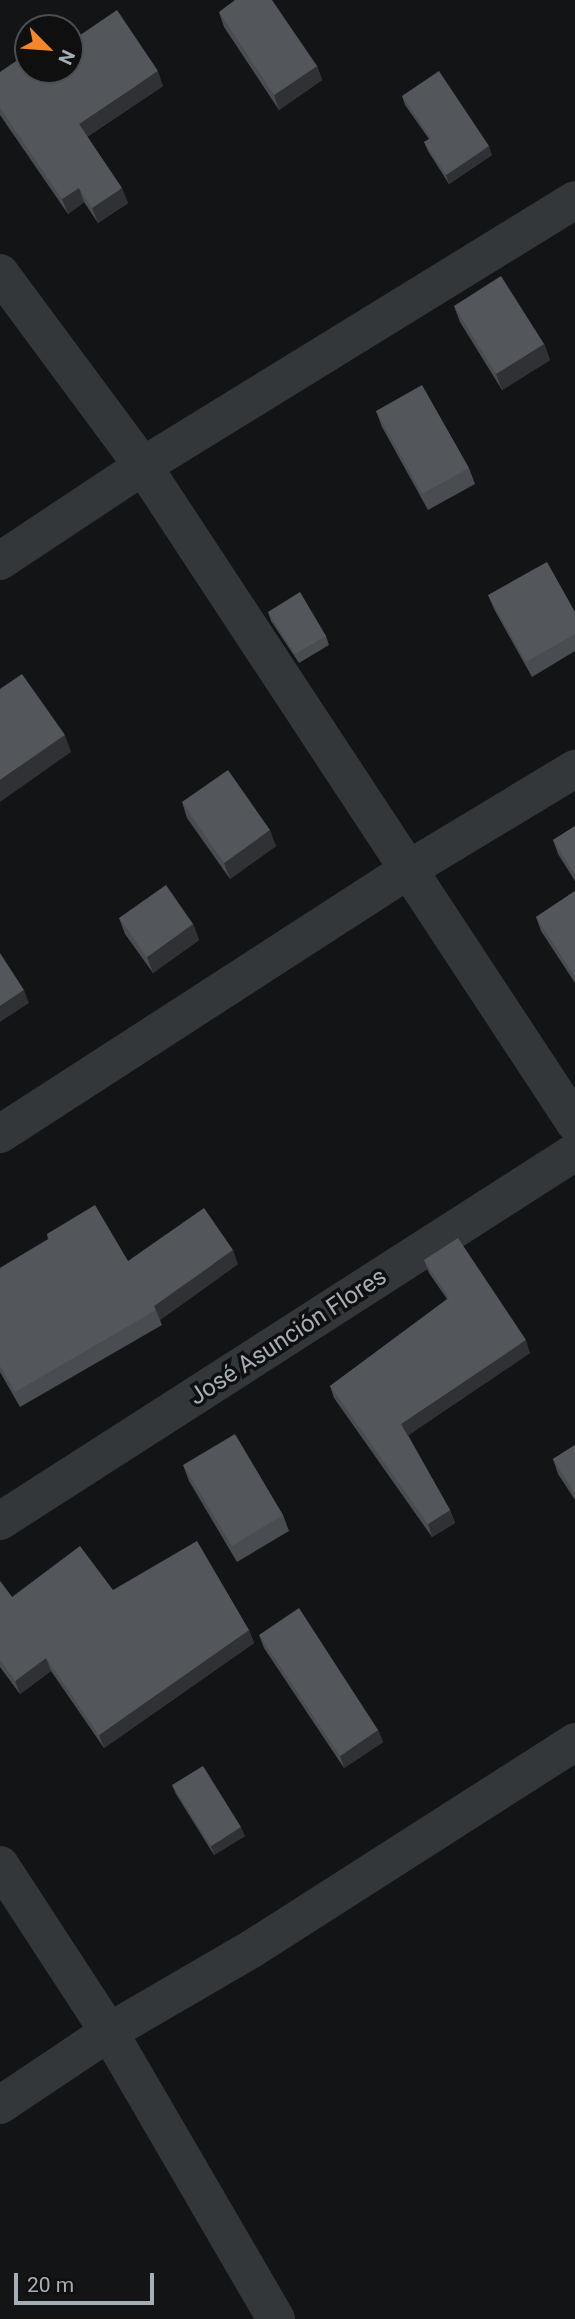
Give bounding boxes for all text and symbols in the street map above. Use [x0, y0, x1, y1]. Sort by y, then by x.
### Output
north arrow [14, 14, 84, 84]
text: N [53, 46, 80, 68]
street label: José Asunción Flores [184, 1262, 392, 1412]
scale bar [18, 2260, 158, 2304]
text: 20 m [27, 2273, 74, 2297]

